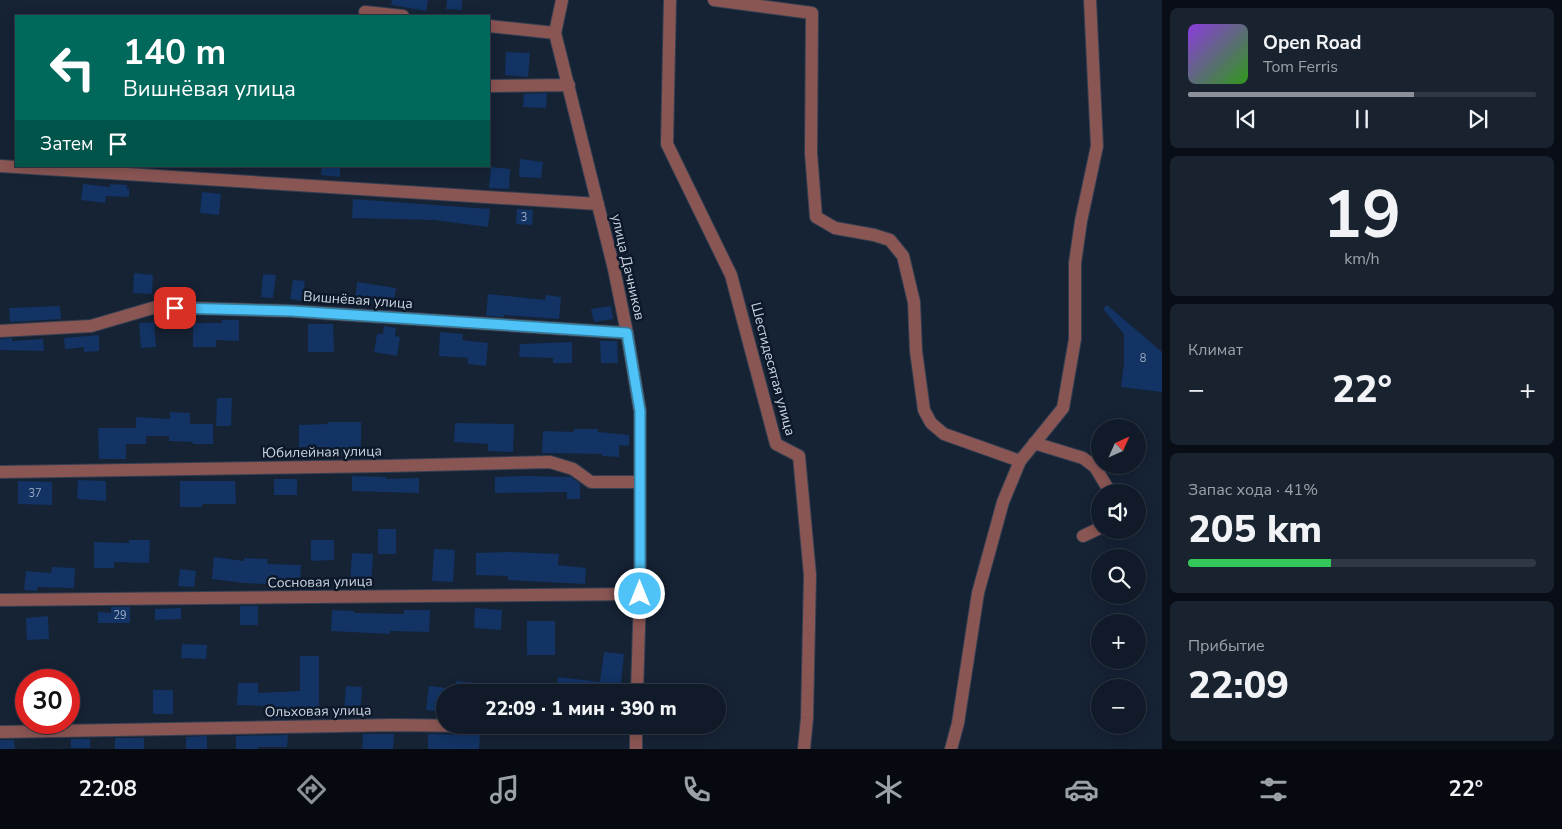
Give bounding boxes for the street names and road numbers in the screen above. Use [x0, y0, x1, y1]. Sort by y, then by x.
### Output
street label: улица Дачников [607, 212, 649, 322]
street label: Вишнёвая улица [302, 287, 414, 313]
street label: Шестидесятая улица [746, 300, 800, 438]
street label: Юбилейная улица [262, 441, 382, 463]
street label: Сосновая улица [267, 572, 373, 592]
street label: Ольховая улица [264, 701, 372, 721]

